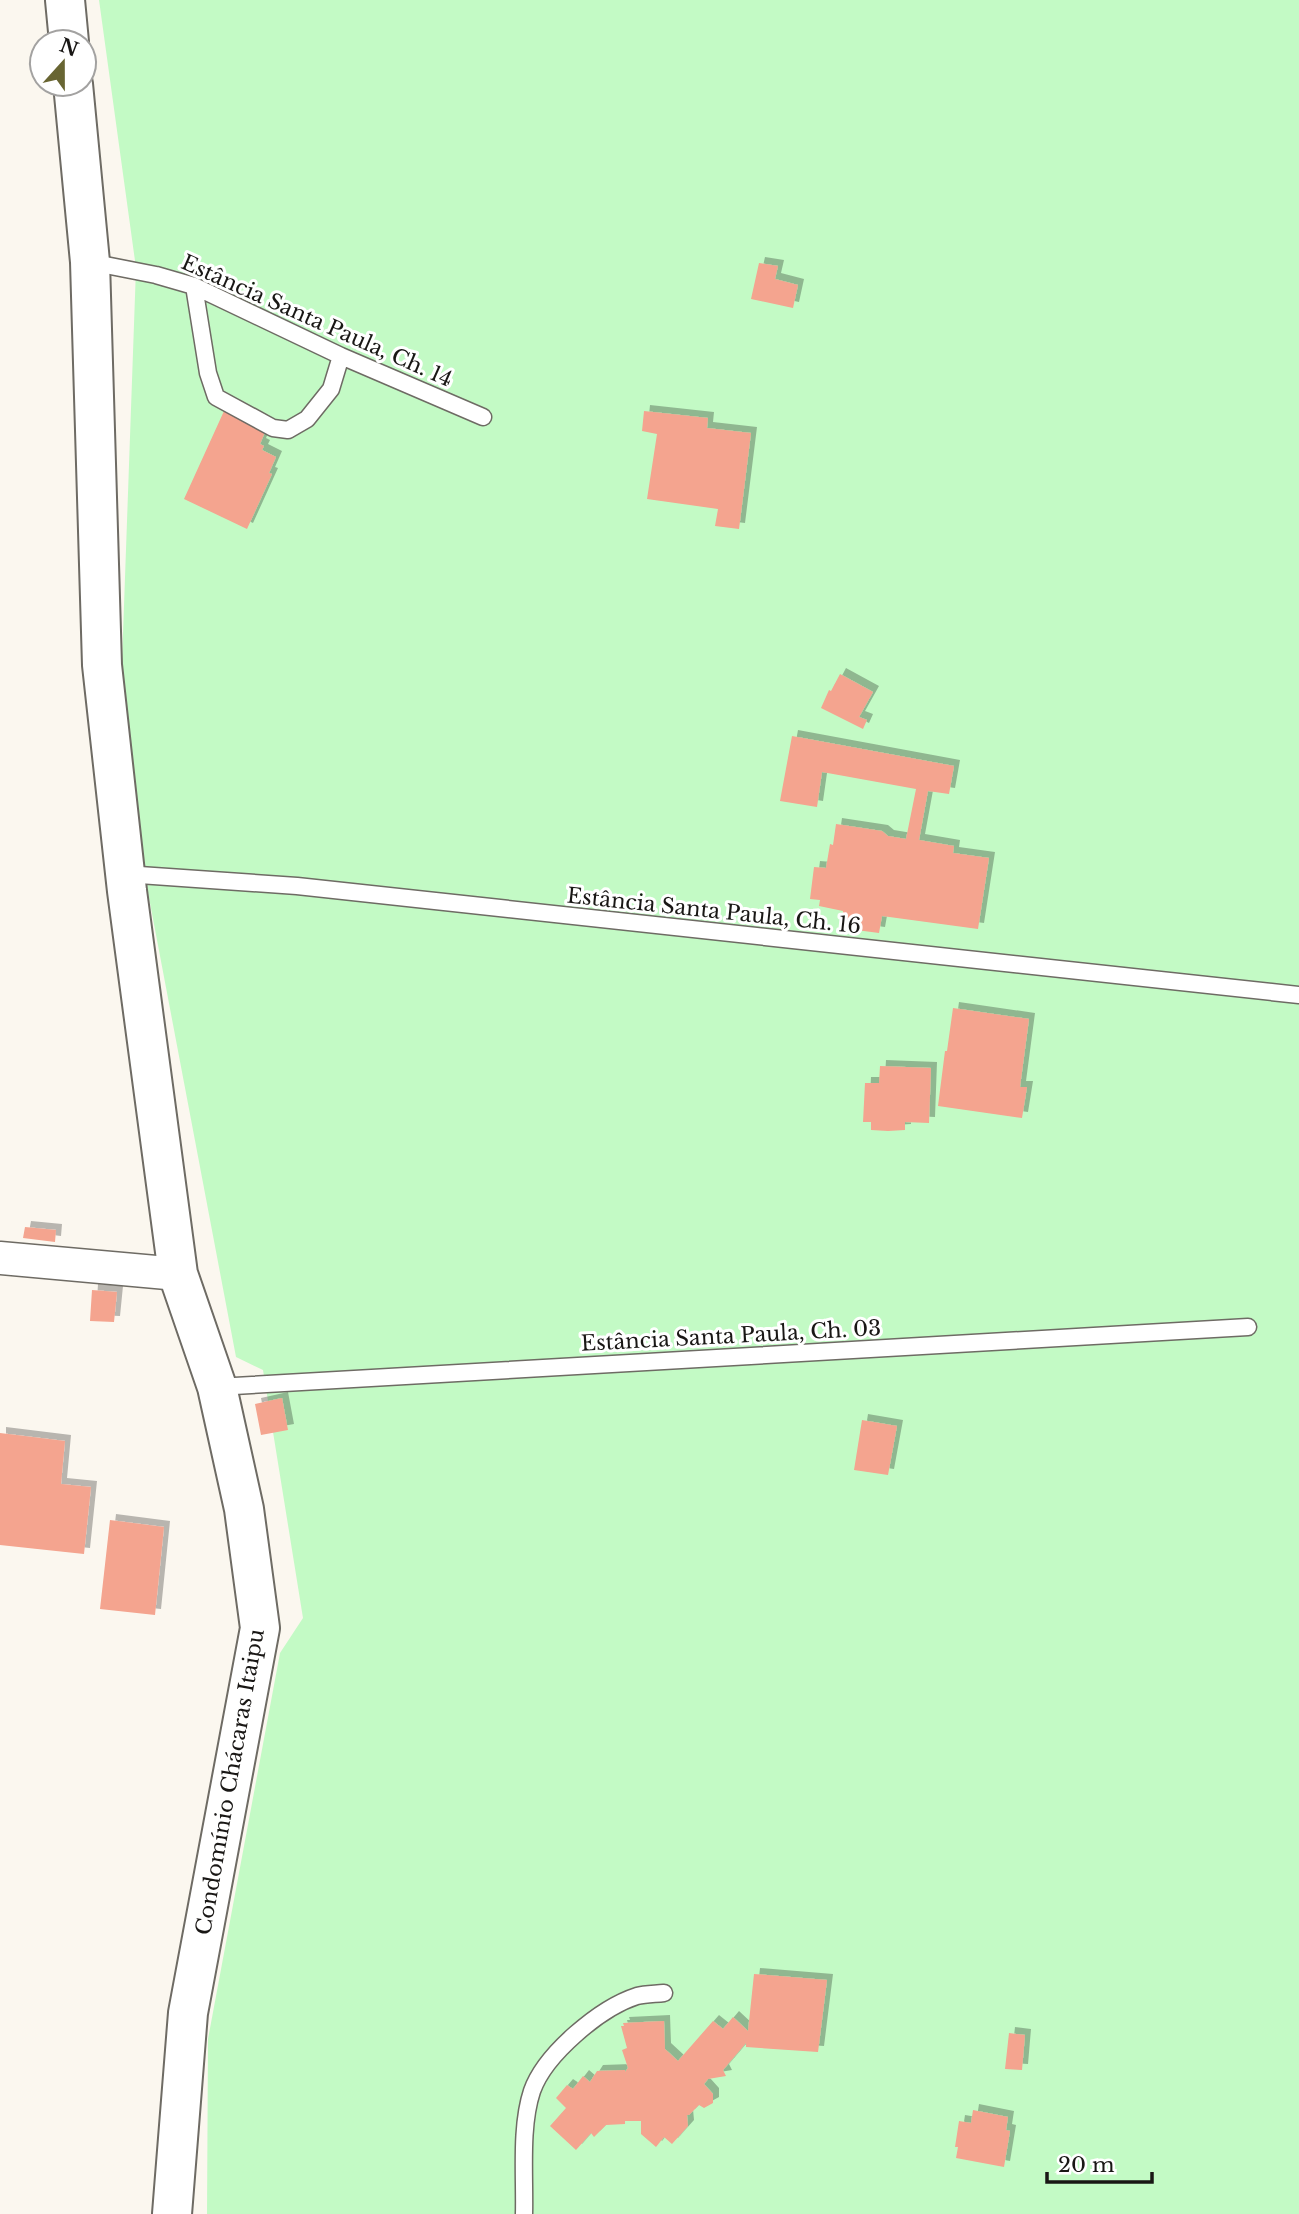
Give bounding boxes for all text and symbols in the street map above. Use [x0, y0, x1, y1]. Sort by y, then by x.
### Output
north arrow [28, 28, 98, 98]
text: N [56, 34, 81, 62]
street label: Estância Santa Paula, Ch. 14 [177, 249, 457, 393]
street label: Estância Santa Paula, Ch. 16 [566, 883, 862, 939]
street label: Estância Santa Paula, Ch. 03 [580, 1315, 882, 1357]
street label: Condomínio Chácaras Itaipu [190, 1627, 270, 1937]
scale bar [1047, 2140, 1152, 2184]
text: 20 m [1058, 2152, 1115, 2178]

